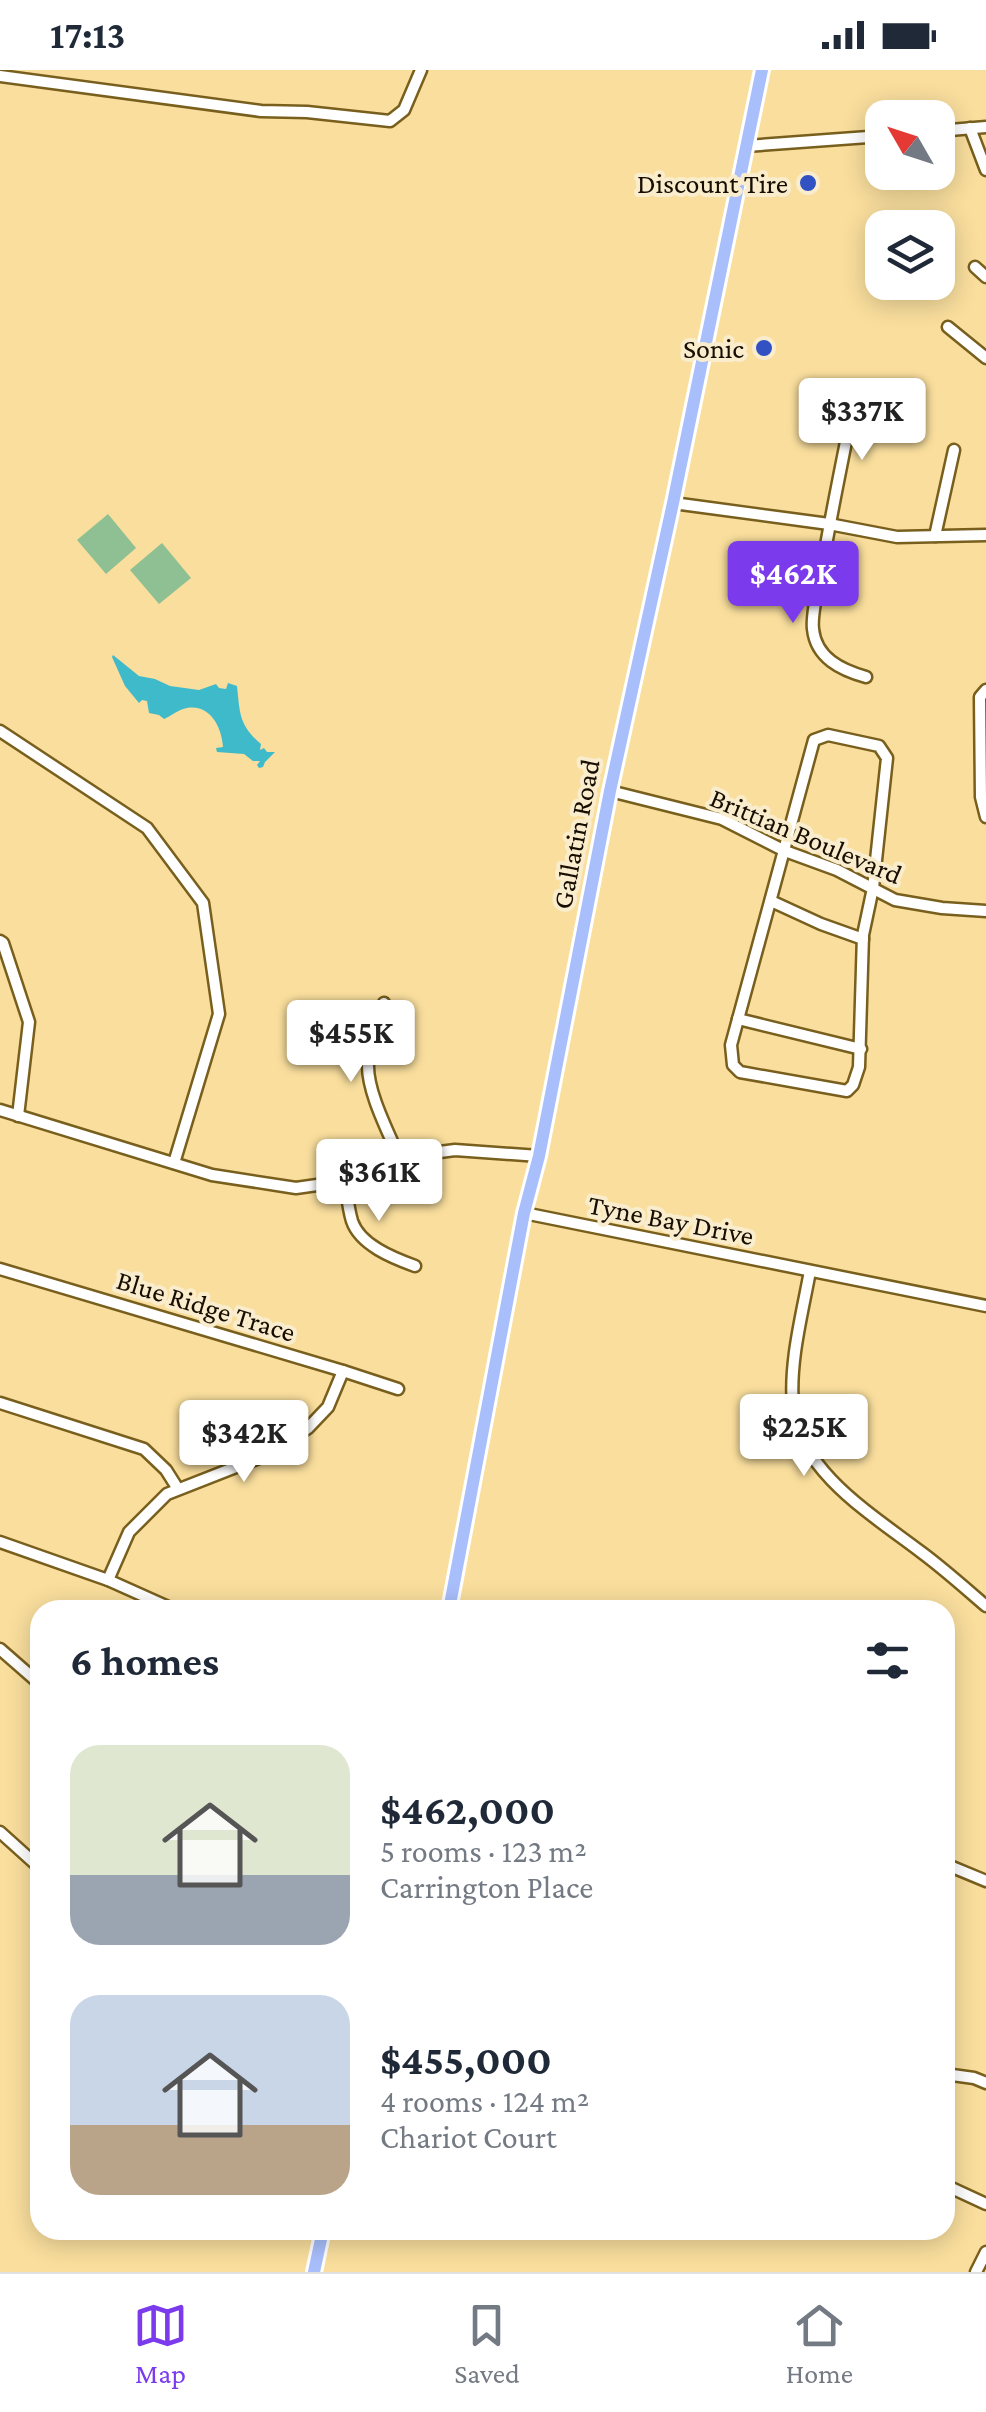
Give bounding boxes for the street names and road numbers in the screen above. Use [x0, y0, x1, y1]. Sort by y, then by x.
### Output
street label: Gallatin Road [546, 756, 606, 912]
street label: Brittian Boulevard [706, 782, 907, 890]
street label: Tyne Bay Drive [586, 1189, 756, 1251]
street label: Blue Ridge Trace [113, 1264, 299, 1348]

